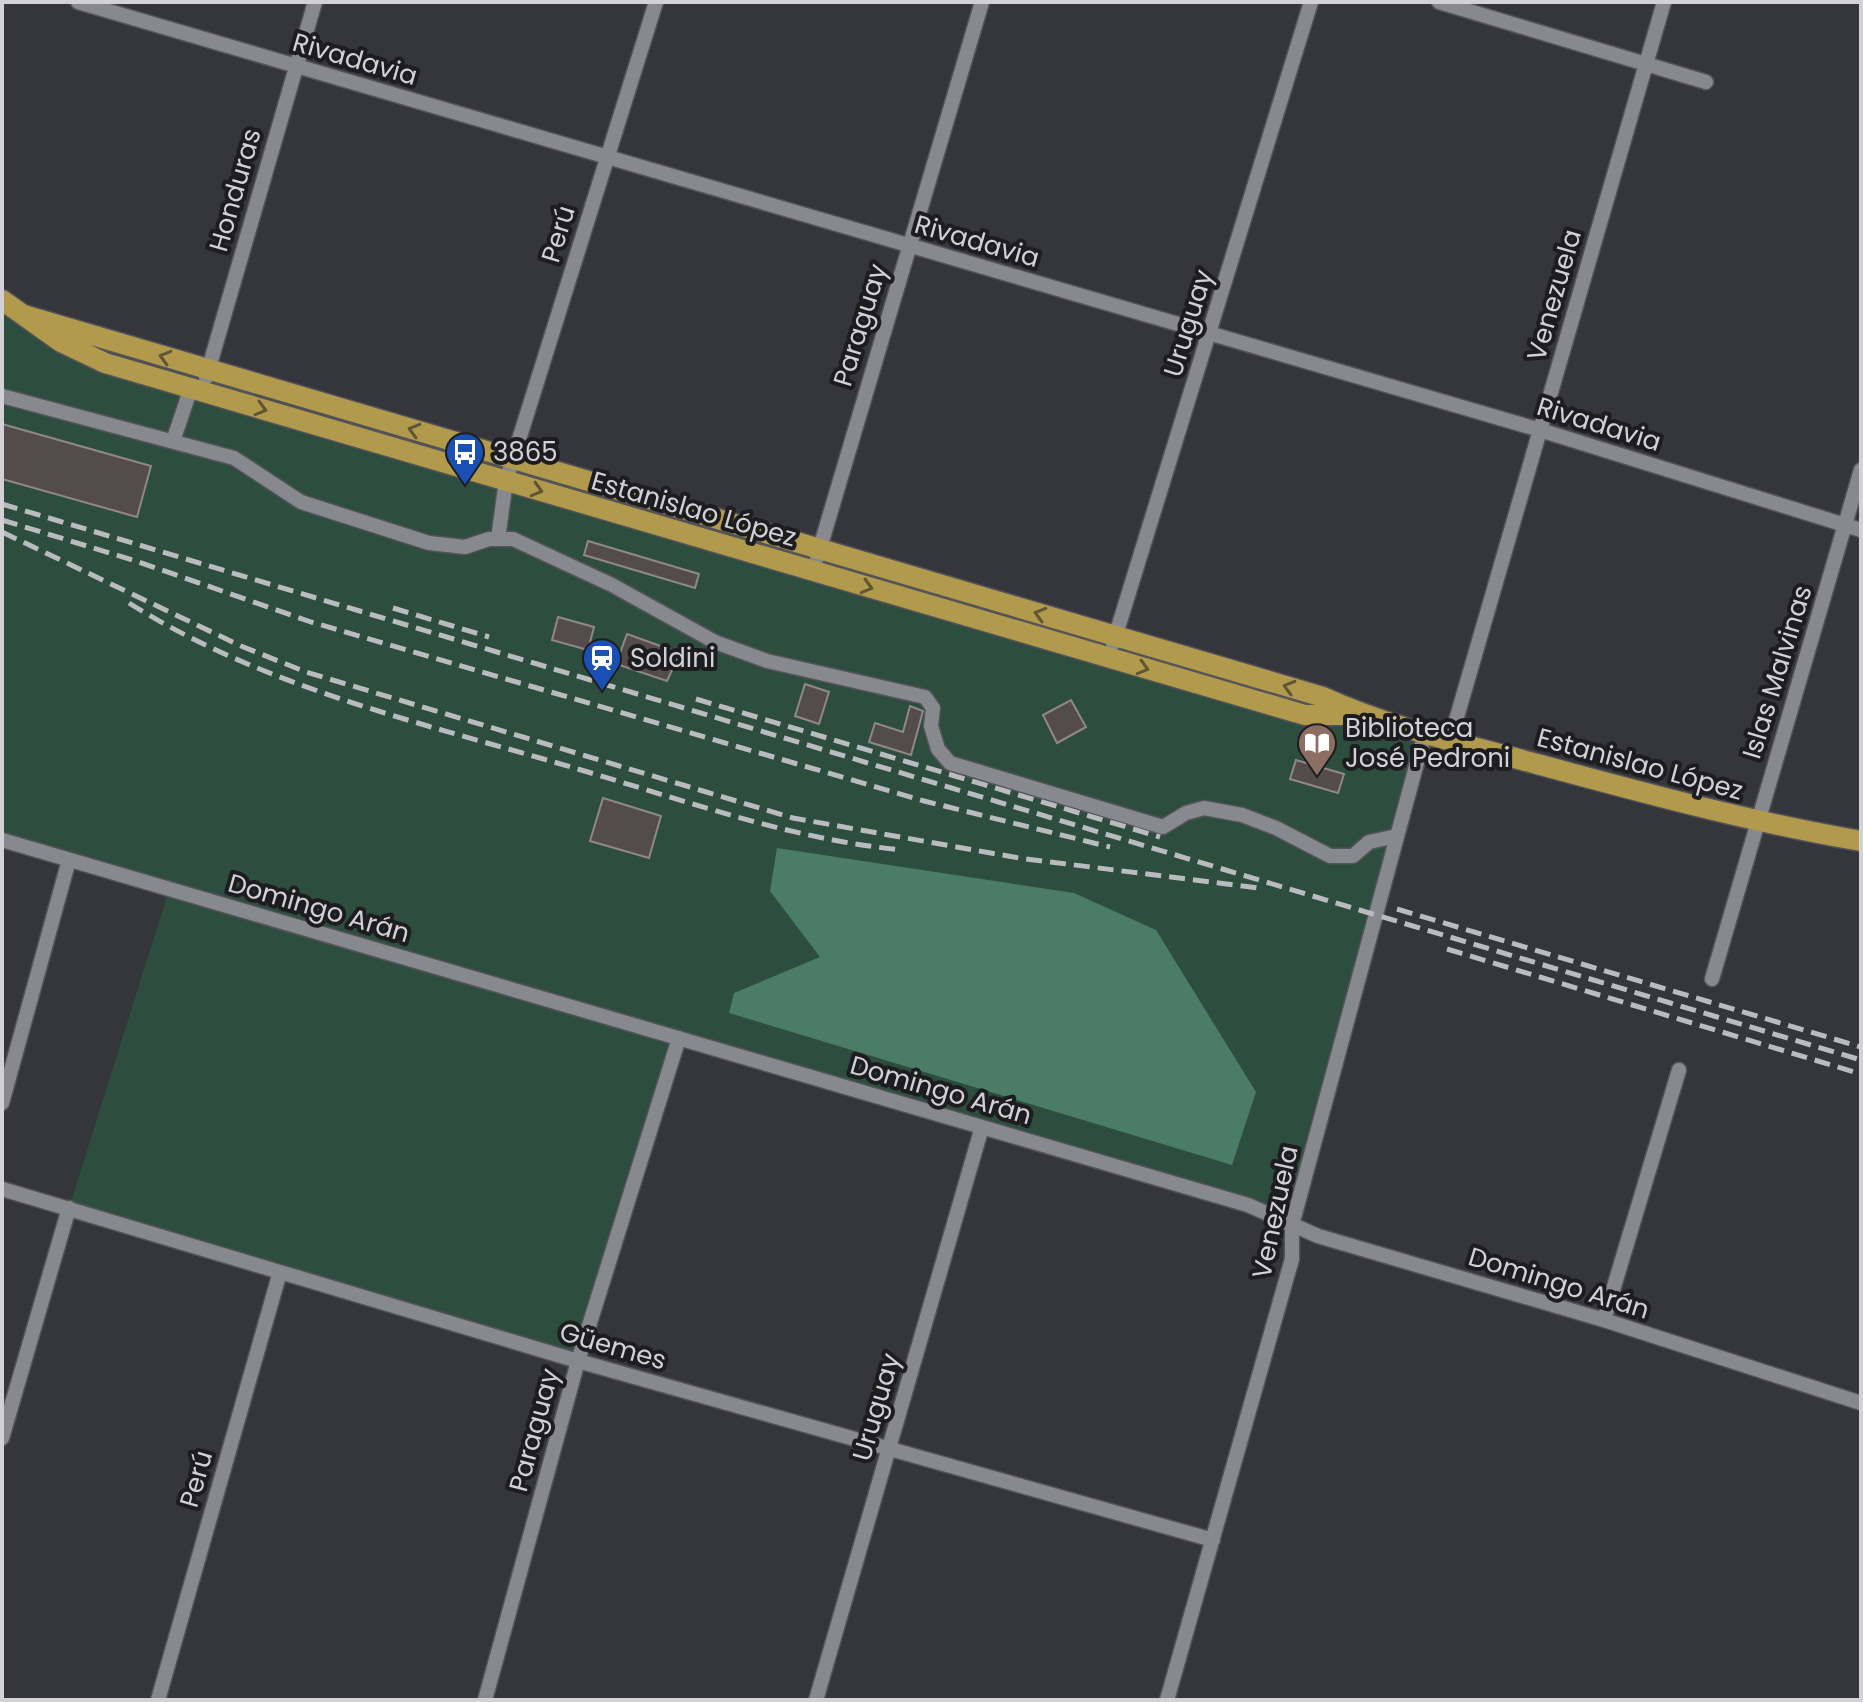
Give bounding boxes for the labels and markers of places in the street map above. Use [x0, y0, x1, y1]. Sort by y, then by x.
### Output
bus stop icon: 3865 [444, 431, 486, 486]
place label: 3865 [493, 434, 558, 470]
station icon: Soldini [581, 637, 623, 692]
place label: Soldini [630, 640, 715, 676]
place label: Biblioteca José Pedroni [1345, 710, 1510, 776]
library icon: Biblioteca José Pedroni [1296, 722, 1338, 777]

